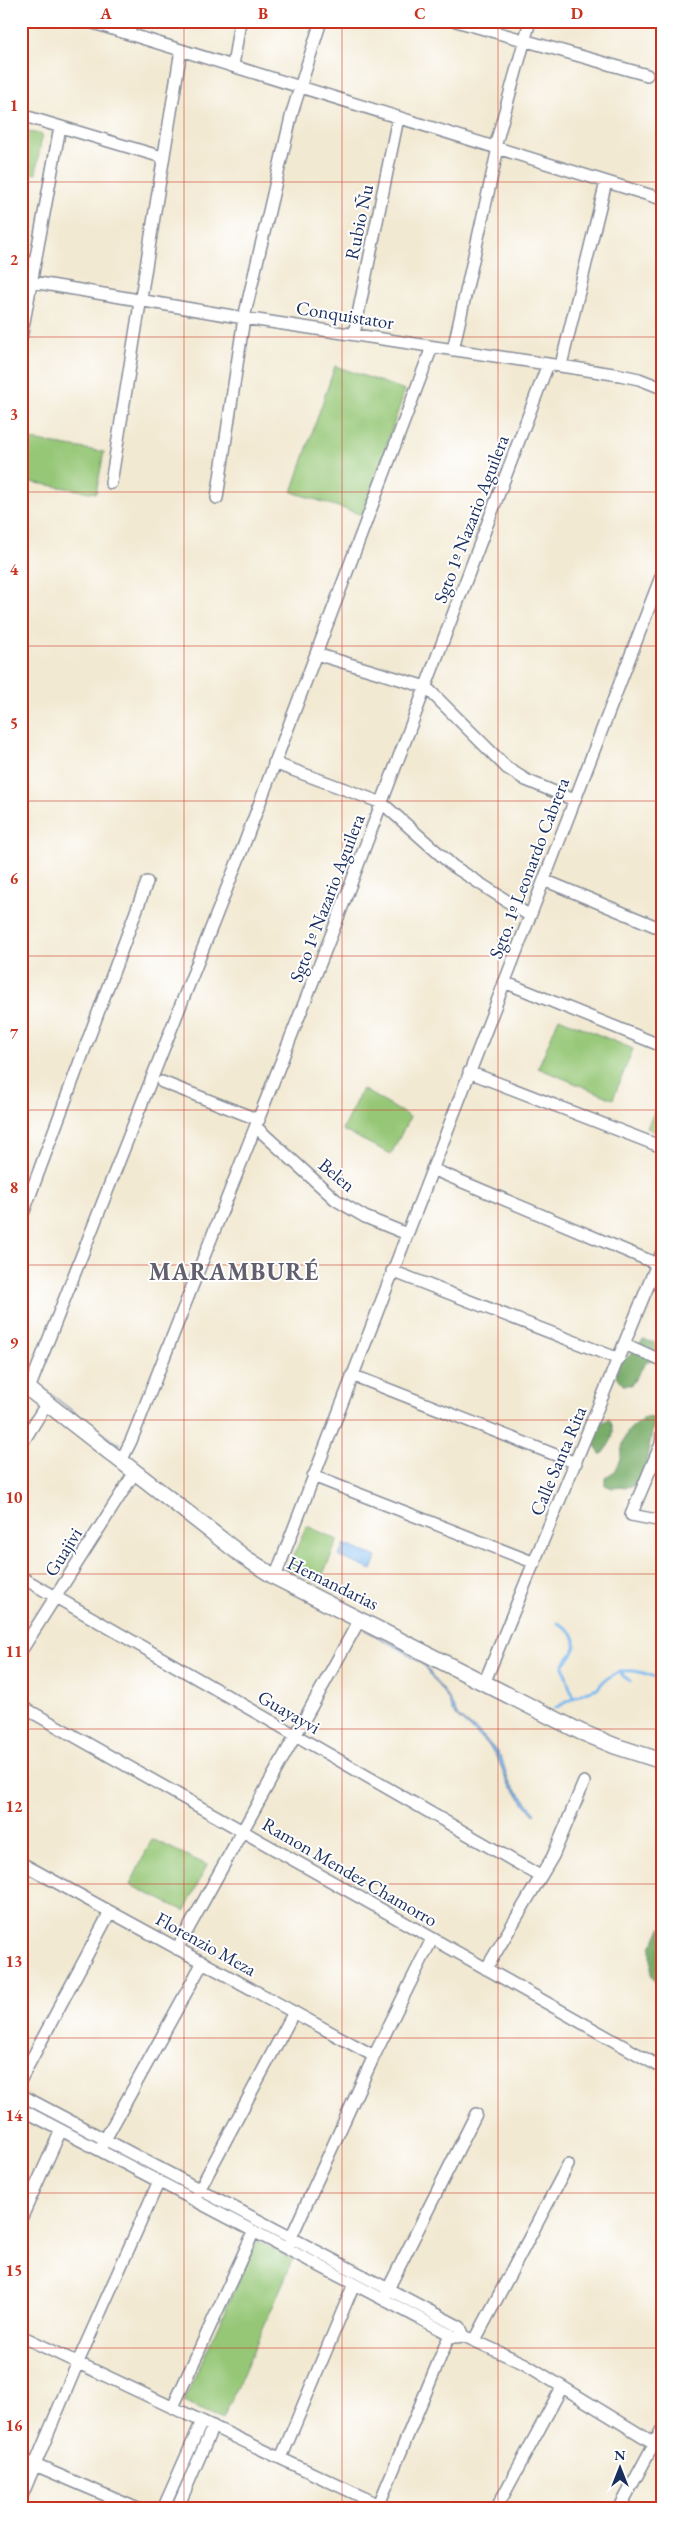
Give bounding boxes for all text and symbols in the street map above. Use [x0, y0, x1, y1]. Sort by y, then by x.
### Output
text: A [99, 3, 112, 24]
text: B [258, 3, 268, 24]
text: C [414, 3, 426, 24]
text: D [571, 3, 583, 24]
text: 1 [10, 95, 18, 116]
street label: Rubio Ñu [339, 182, 379, 262]
text: 2 [10, 249, 19, 270]
street label: Conquistator [294, 295, 396, 335]
text: 3 [10, 404, 18, 425]
street label: Sgto 1º Nazario Aguilera [427, 431, 515, 607]
text: 4 [10, 559, 19, 580]
text: 5 [10, 713, 18, 734]
street label: Sgto. 1º Leonardo Cabrera [483, 774, 575, 962]
street label: Sgto 1º Nazario Aguilera [283, 810, 371, 986]
text: 6 [10, 868, 19, 889]
text: 7 [10, 1023, 19, 1044]
street label: Belen [313, 1152, 361, 1198]
text: 8 [10, 1177, 18, 1198]
district label: MARAMBURÉ [149, 1256, 319, 1287]
text: 9 [10, 1332, 19, 1353]
street label: Calle Santa Rita [524, 1402, 593, 1520]
text: 10 [6, 1487, 23, 1508]
street label: Guajivi [38, 1523, 88, 1581]
street label: Hernandarias [283, 1550, 383, 1616]
text: 11 [6, 1641, 22, 1662]
street label: Guayayvi [253, 1684, 325, 1740]
text: 12 [6, 1796, 23, 1817]
street label: Ramon Mendez Chamorro [258, 1812, 442, 1932]
street label: Florenzio Meza [151, 1906, 261, 1982]
text: 13 [6, 1951, 22, 1972]
text: 14 [6, 2105, 23, 2126]
text: 15 [6, 2260, 22, 2281]
text: 16 [6, 2415, 23, 2436]
north arrow [596, 2442, 646, 2492]
text: N [614, 2446, 626, 2464]

